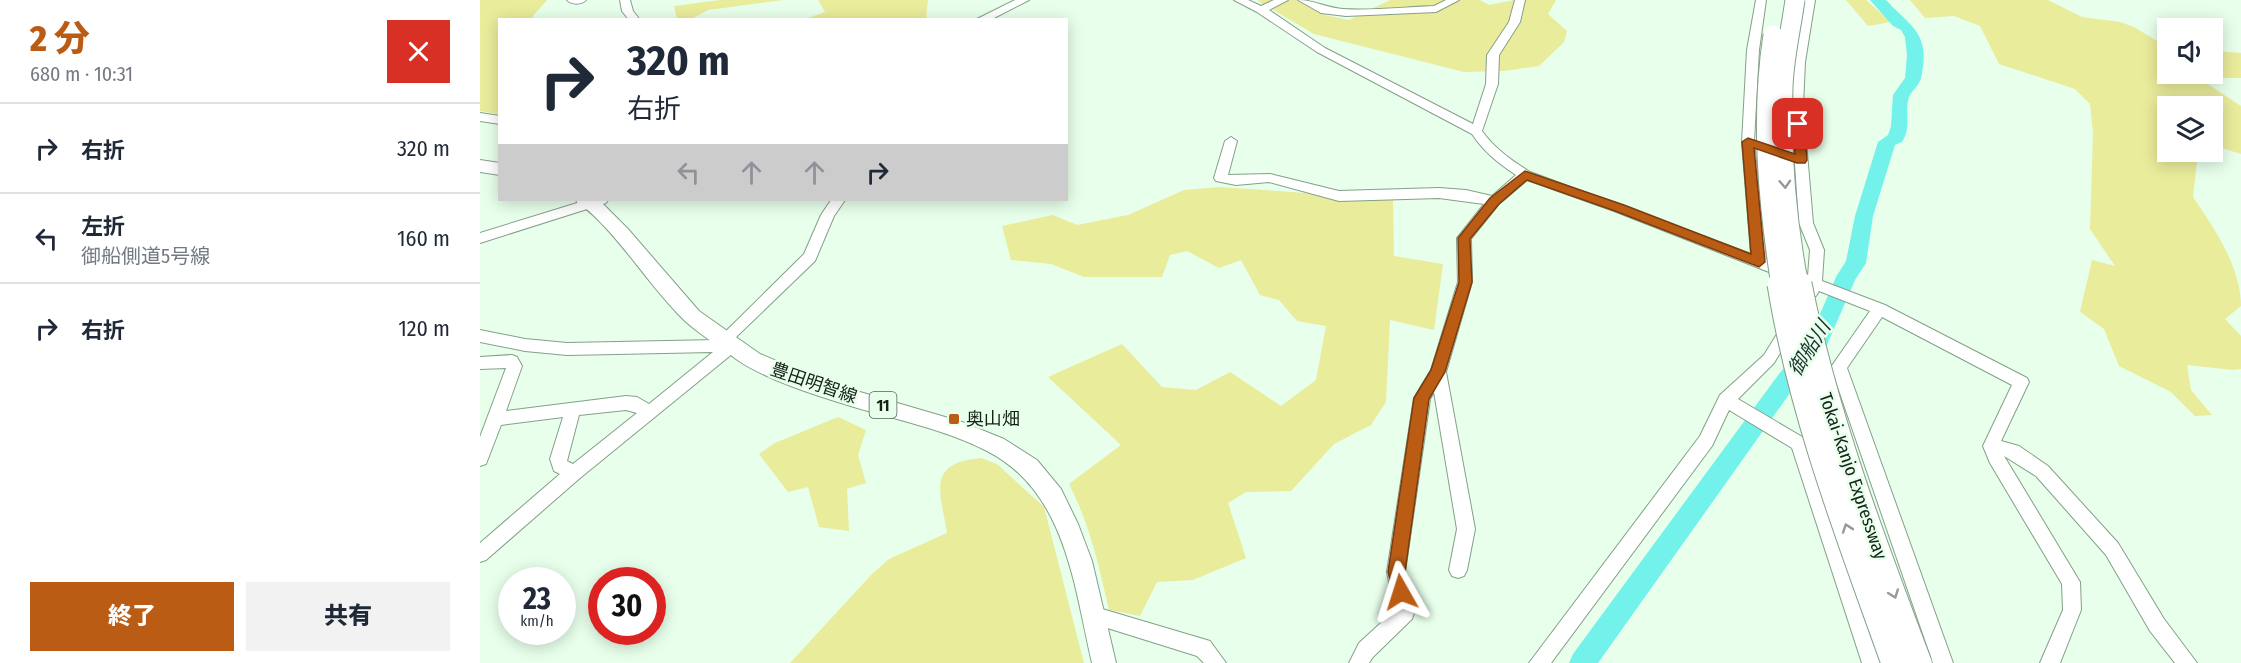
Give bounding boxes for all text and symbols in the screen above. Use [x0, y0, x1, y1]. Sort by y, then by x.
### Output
text: 2 分 [30, 17, 90, 61]
map controls [2157, 18, 2223, 162]
button: sound [2157, 18, 2223, 84]
button: close [387, 20, 450, 83]
text: 320 m [627, 36, 730, 86]
icon: right [528, 42, 606, 120]
text: 680 m · 10:31 [30, 62, 133, 86]
text: 右折 [627, 93, 681, 125]
button: layers [2157, 96, 2223, 162]
pin [1772, 98, 1823, 149]
icon: arrive [1781, 107, 1814, 140]
icon: right [30, 132, 63, 165]
text: 320 m [397, 135, 450, 162]
text: 右折 [81, 137, 125, 164]
icon: left [672, 156, 705, 189]
icon: ahead [735, 156, 768, 189]
icon: ahead [798, 156, 831, 189]
icon: right [861, 156, 894, 189]
one-way arrow [1778, 179, 1791, 188]
text: 左折 [81, 213, 125, 240]
icon: left [30, 222, 63, 255]
text: 160 m [397, 225, 450, 252]
text: 御船側道5号線 [81, 244, 210, 268]
icon: right [30, 312, 63, 345]
text: 120 m [398, 315, 450, 342]
water label: 御船川 [1783, 315, 1836, 380]
text: 右折 [81, 317, 125, 344]
street label: 豊田明智線 [768, 358, 860, 408]
street label: Tokai-Kanjo Expressway [1814, 390, 1892, 562]
road number: 11 [870, 392, 896, 418]
place label: 奥山畑 [966, 408, 1020, 430]
marker: 奥山畑 [947, 412, 961, 426]
one-way arrow [1841, 524, 1854, 534]
position arrow [1369, 560, 1433, 624]
speed limit sign: 30 [588, 567, 666, 645]
text: 23 [523, 581, 551, 617]
button: 終了 [30, 582, 234, 651]
button: 共有 [246, 582, 450, 651]
one-way arrow [1886, 588, 1899, 599]
text: km/h [520, 612, 554, 630]

